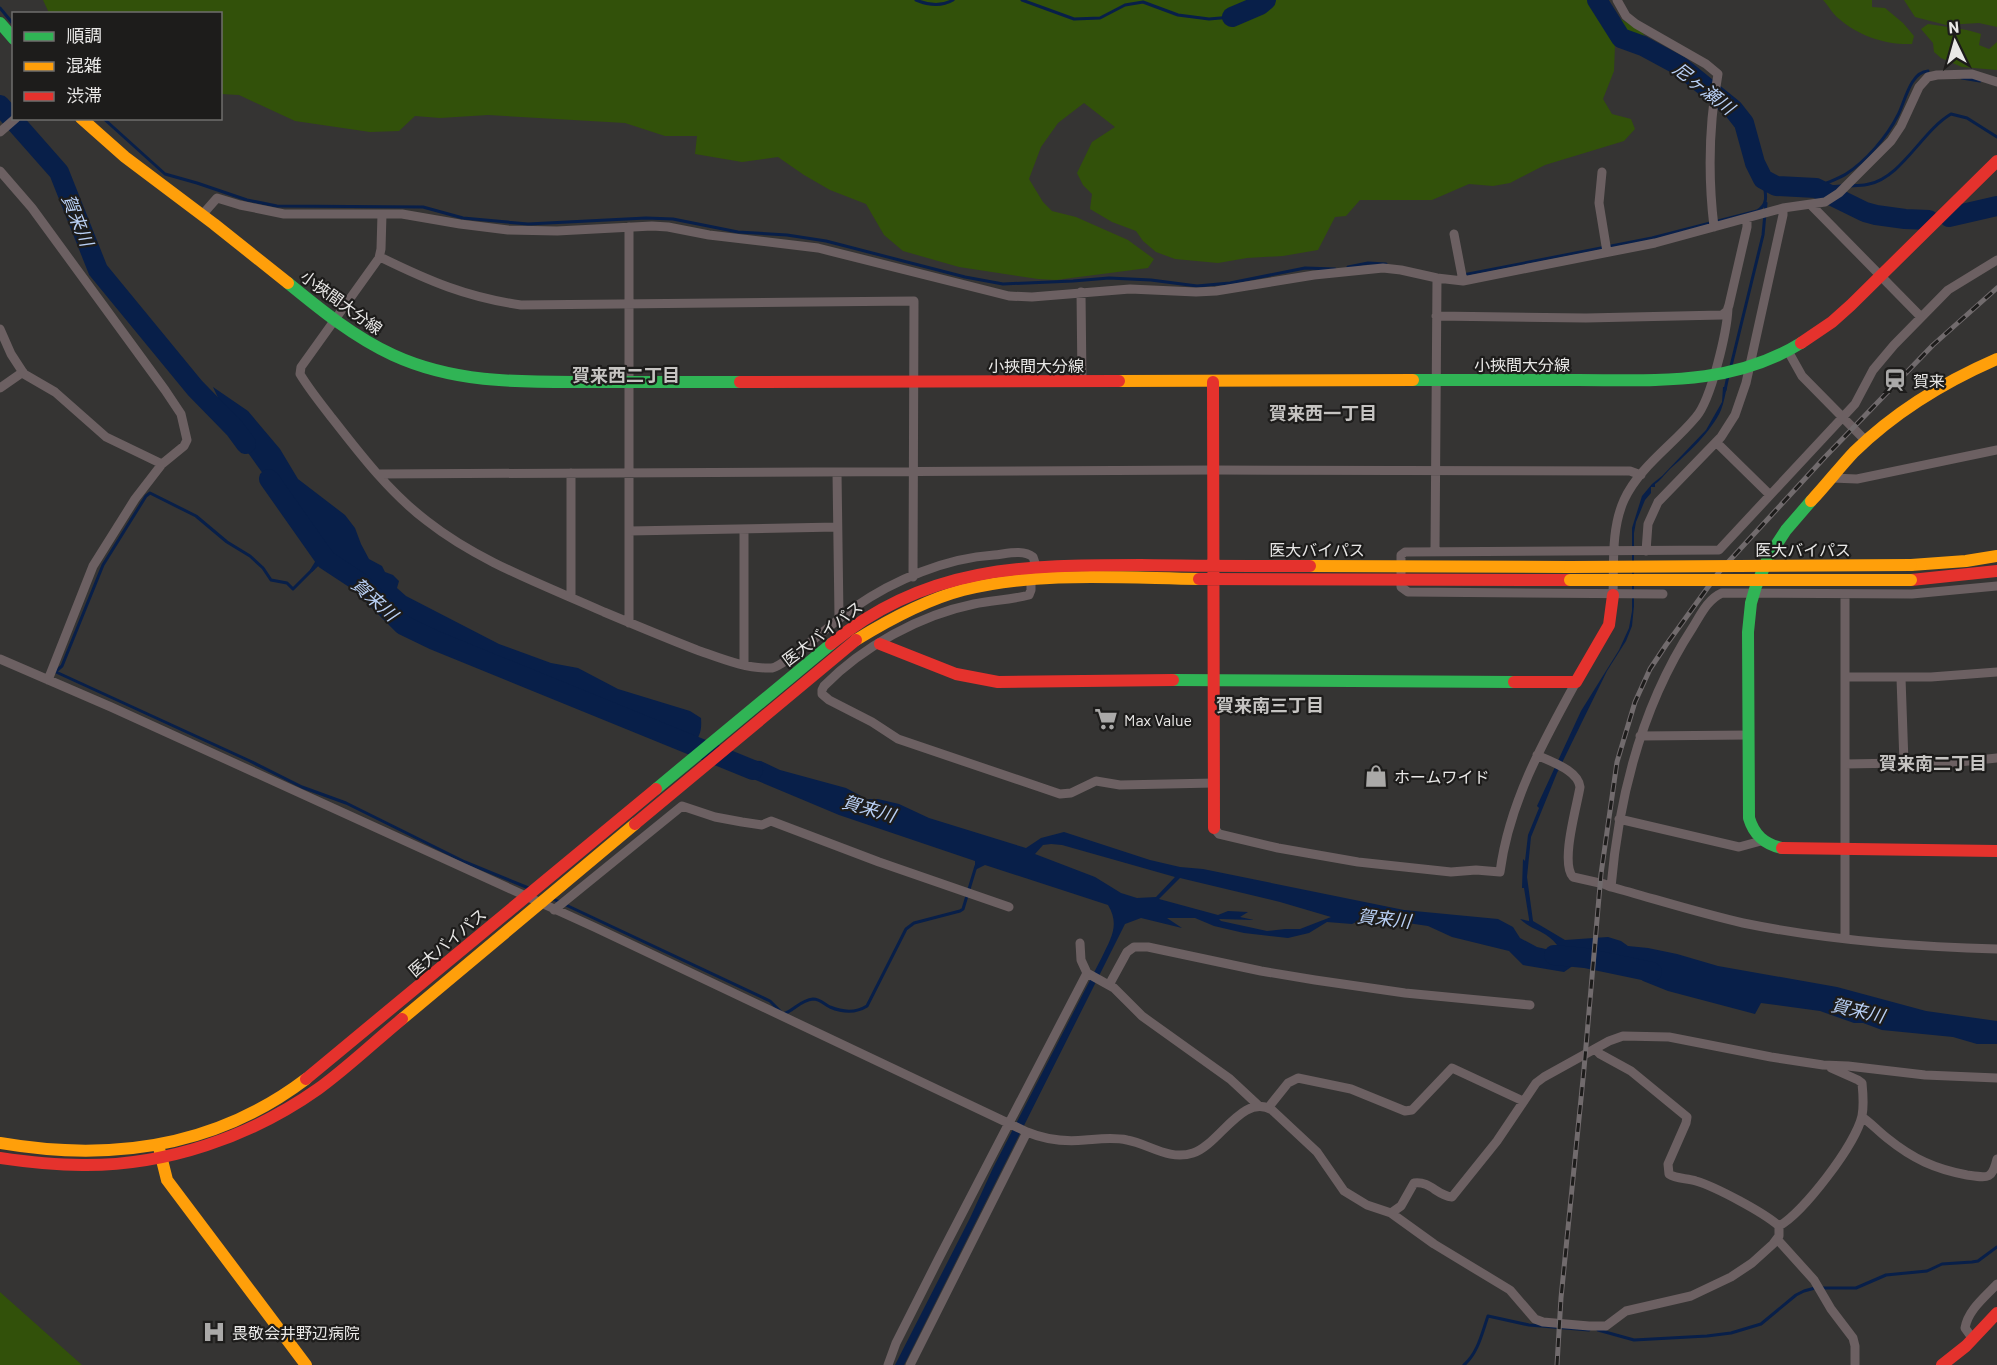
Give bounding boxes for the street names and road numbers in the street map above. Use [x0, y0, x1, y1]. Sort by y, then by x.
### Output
street label: 小挾間大分線 [298, 266, 386, 338]
street label: 小挾間大分線 [1474, 355, 1570, 374]
street label: 小挾間大分線 [988, 356, 1084, 375]
street label: 医大バイパス [1269, 540, 1365, 559]
street label: 医大バイパス [1755, 540, 1851, 559]
street label: 医大バイパス [778, 597, 866, 669]
street label: 医大バイパス [404, 904, 490, 980]

